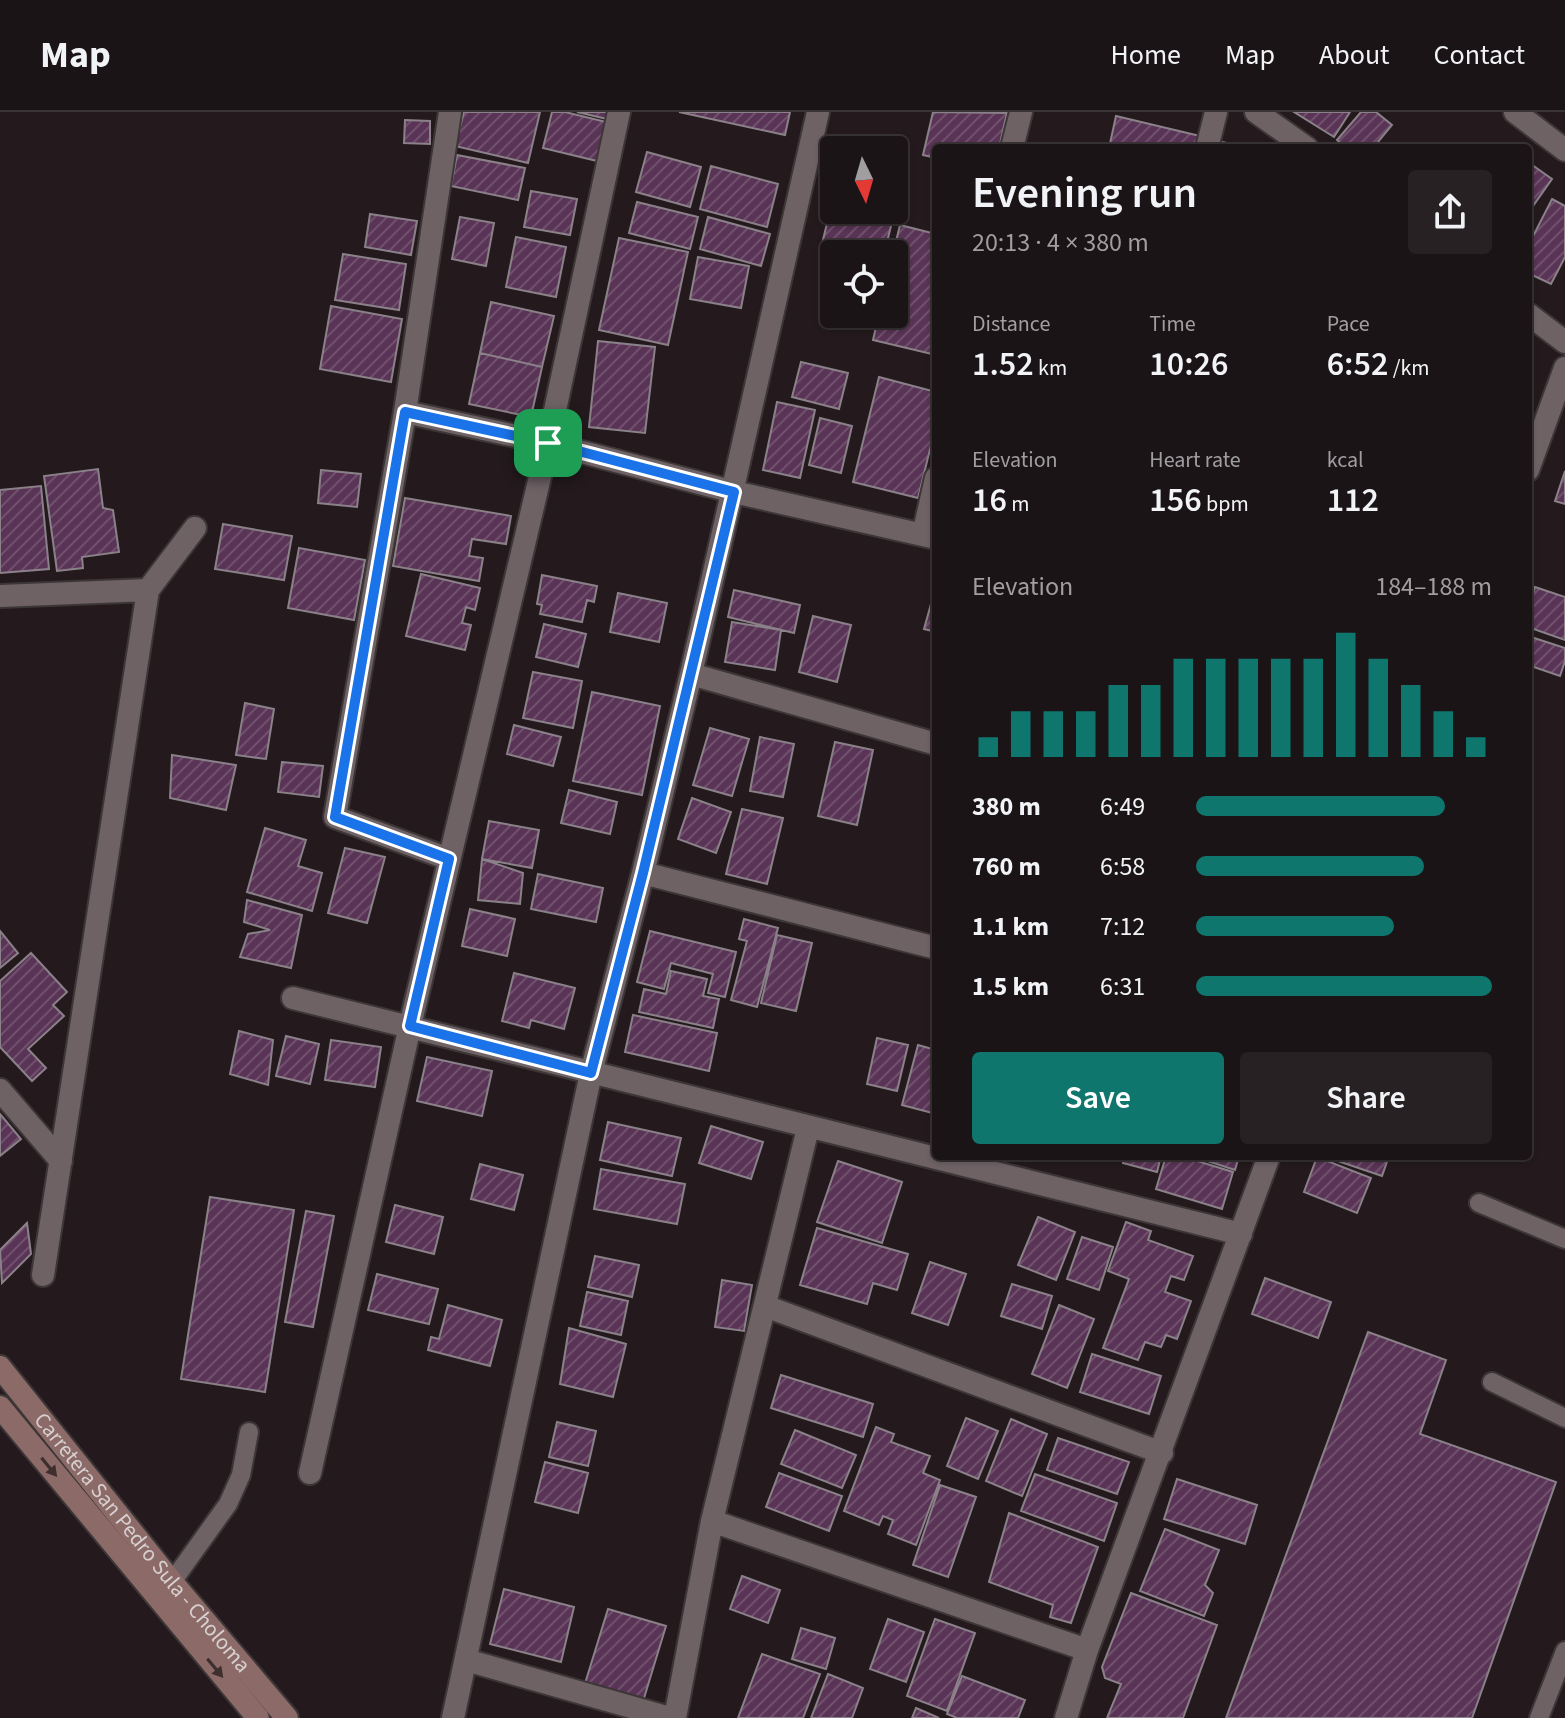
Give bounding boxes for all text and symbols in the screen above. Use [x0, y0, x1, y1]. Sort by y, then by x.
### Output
text: Map [40, 28, 111, 82]
text: Home [1110, 35, 1181, 75]
text: Map [1225, 35, 1275, 75]
text: About [1319, 35, 1390, 75]
text: Contact [1434, 35, 1525, 75]
north arrow [820, 136, 908, 224]
map controls [820, 136, 908, 328]
text: Evening run [972, 162, 1197, 225]
button: share [1408, 170, 1492, 254]
text: 20:13 · 4 × 380 m [972, 224, 1149, 261]
button: locate [820, 240, 908, 328]
text: Distance [972, 308, 1050, 340]
text: Time [1149, 308, 1196, 340]
text: Pace [1327, 308, 1370, 340]
text: 1.52 [972, 340, 1034, 389]
text: 10:26 [1149, 340, 1228, 389]
text: 6:52 [1327, 340, 1388, 389]
text: km [1034, 352, 1067, 384]
text: /km [1388, 352, 1430, 384]
pin [514, 409, 582, 477]
icon: arrive [526, 421, 570, 465]
text: Elevation [972, 444, 1058, 476]
text: Heart rate [1149, 444, 1241, 476]
text: kcal [1327, 444, 1364, 476]
text: 16 [972, 476, 1007, 525]
text: 156 [1149, 476, 1202, 525]
text: 112 [1327, 476, 1379, 525]
text: m [1007, 488, 1030, 520]
text: bpm [1202, 488, 1249, 520]
text: Elevation [972, 568, 1073, 605]
text: 184–188 m [1375, 568, 1492, 605]
text: 380 m [972, 788, 1041, 825]
text: 6:49 [1100, 788, 1145, 825]
text: 760 m [972, 848, 1041, 885]
text: 6:58 [1100, 848, 1145, 885]
text: 1.1 km [972, 908, 1049, 945]
text: 7:12 [1100, 908, 1145, 945]
text: 1.5 km [972, 968, 1049, 1005]
text: 6:31 [1100, 968, 1145, 1005]
button: Save [972, 1052, 1224, 1144]
button: Share [1240, 1052, 1492, 1144]
street label: Carretera San Pedro Sula - Choloma [26, 1406, 258, 1680]
one-way arrow [40, 1457, 57, 1477]
one-way arrow [206, 1657, 223, 1677]

